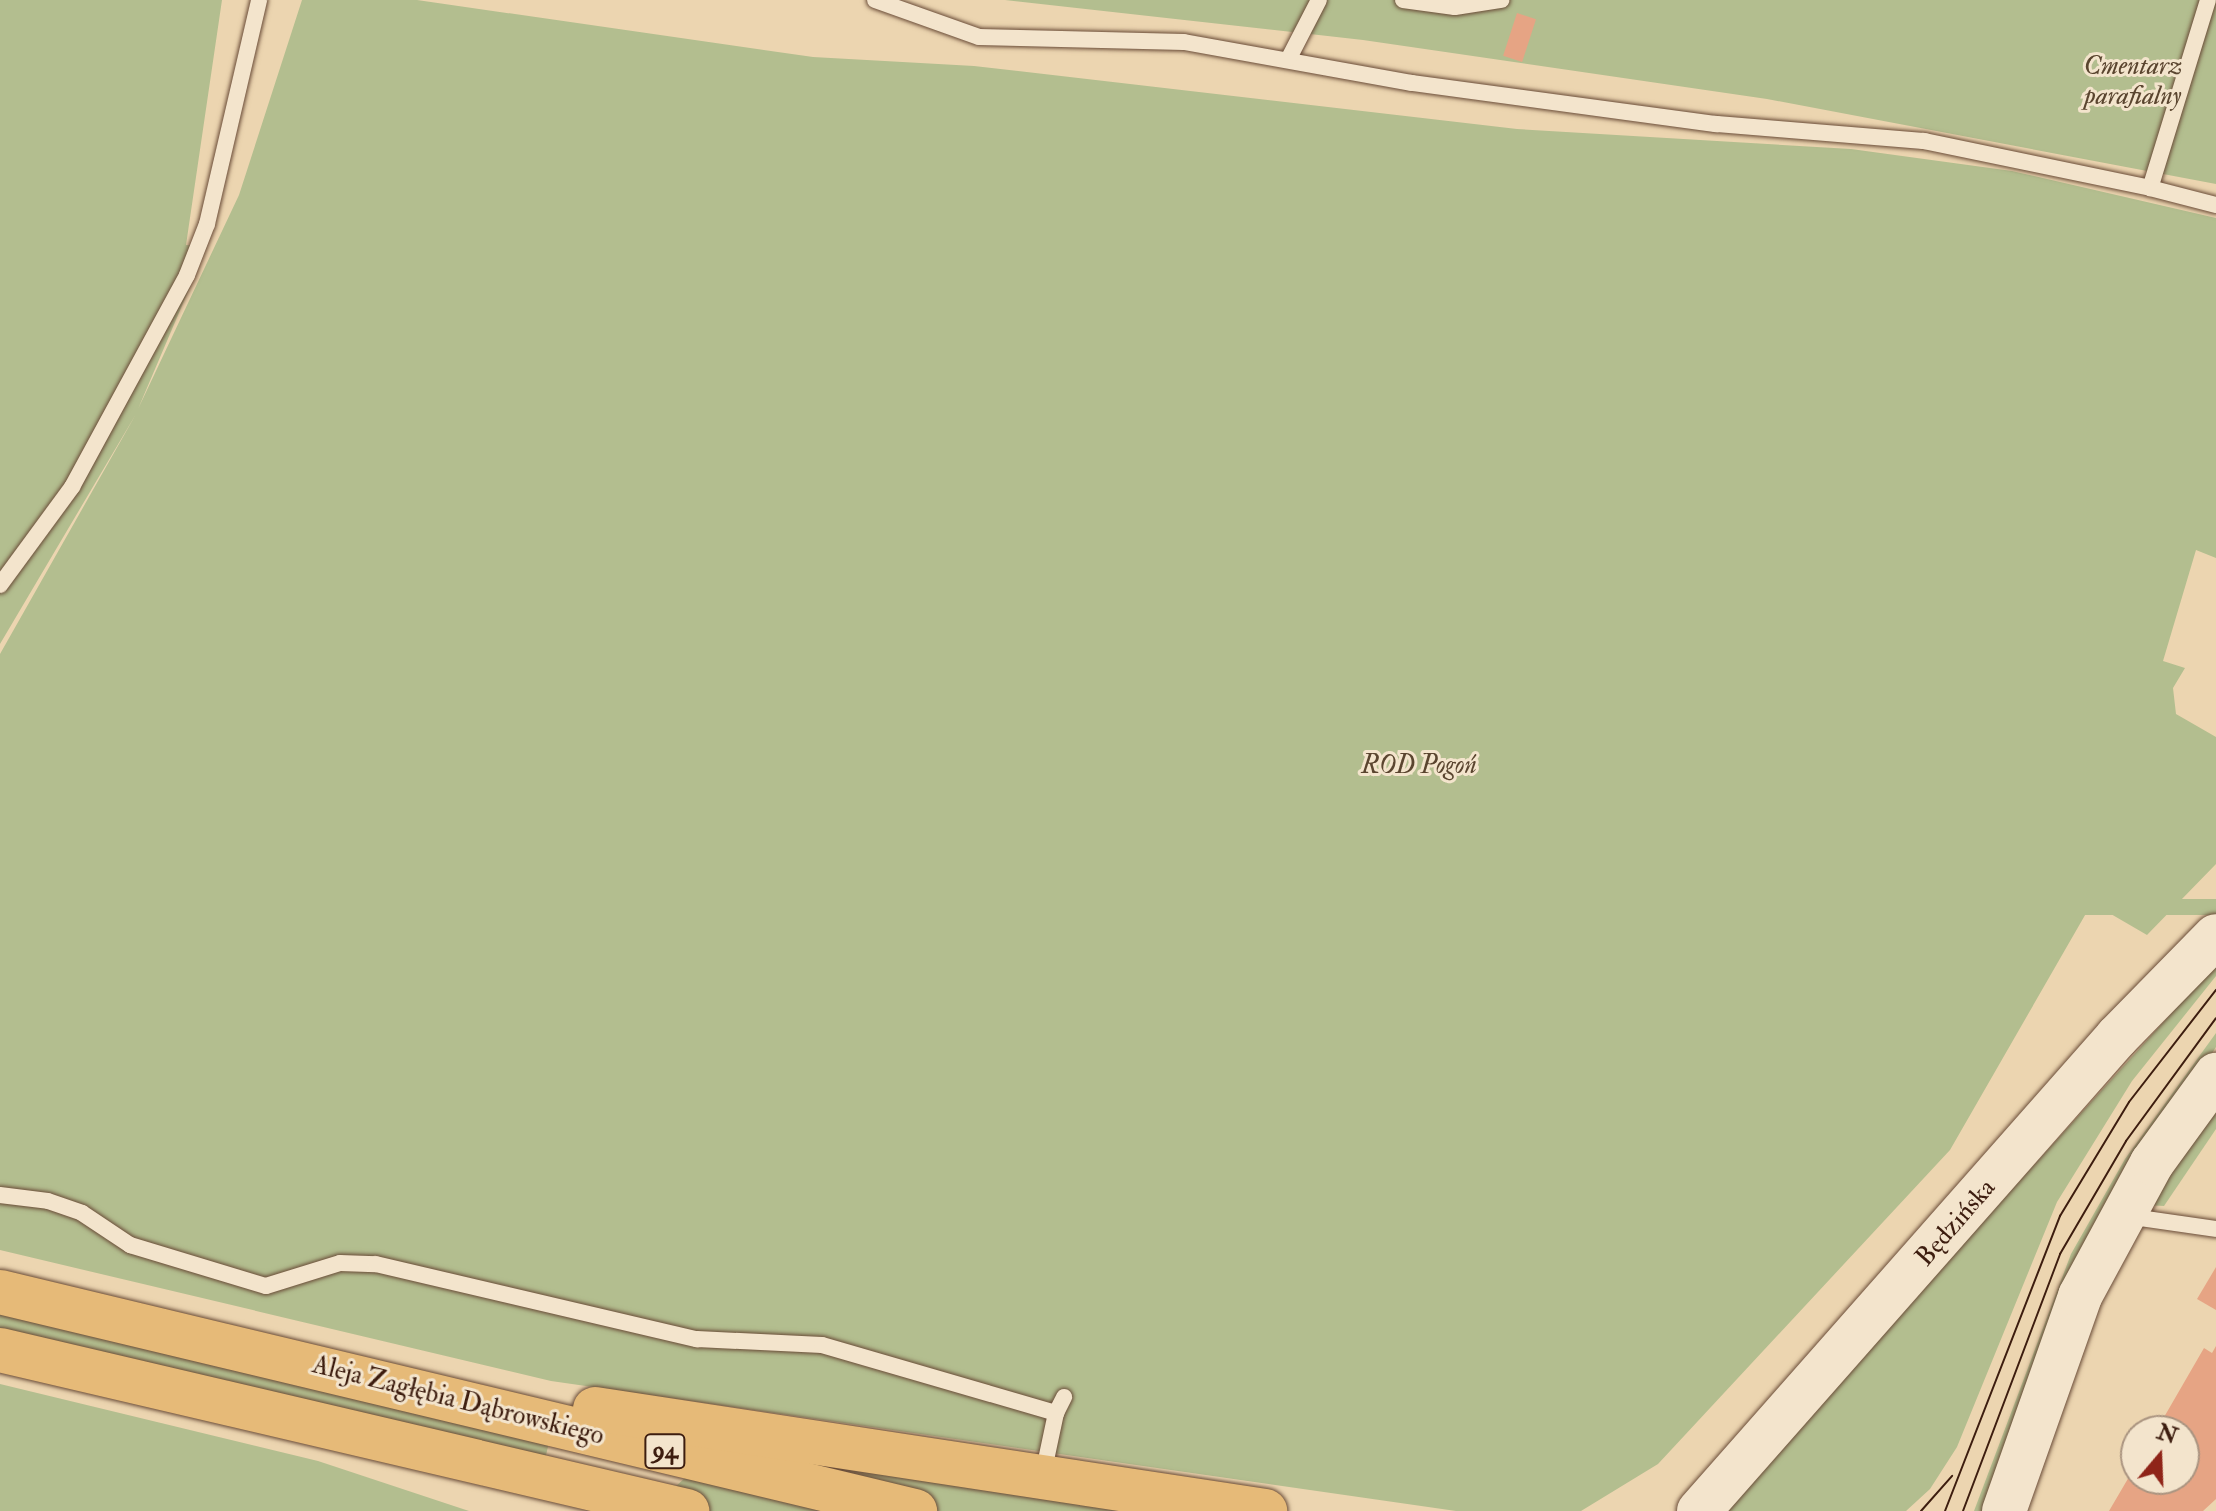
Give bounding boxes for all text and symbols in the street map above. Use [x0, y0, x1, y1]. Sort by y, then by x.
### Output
park label: Cmentarz parafialny [2084, 51, 2182, 112]
park label: ROD Pogoń [1361, 750, 1477, 782]
street label: Będzińska [1910, 1173, 2002, 1273]
street label: Aleja Zagłębia Dąbrowskiego [309, 1350, 607, 1452]
north arrow [2120, 1415, 2200, 1495]
text: N [2153, 1418, 2181, 1451]
road number: 94 [643, 1431, 687, 1471]

